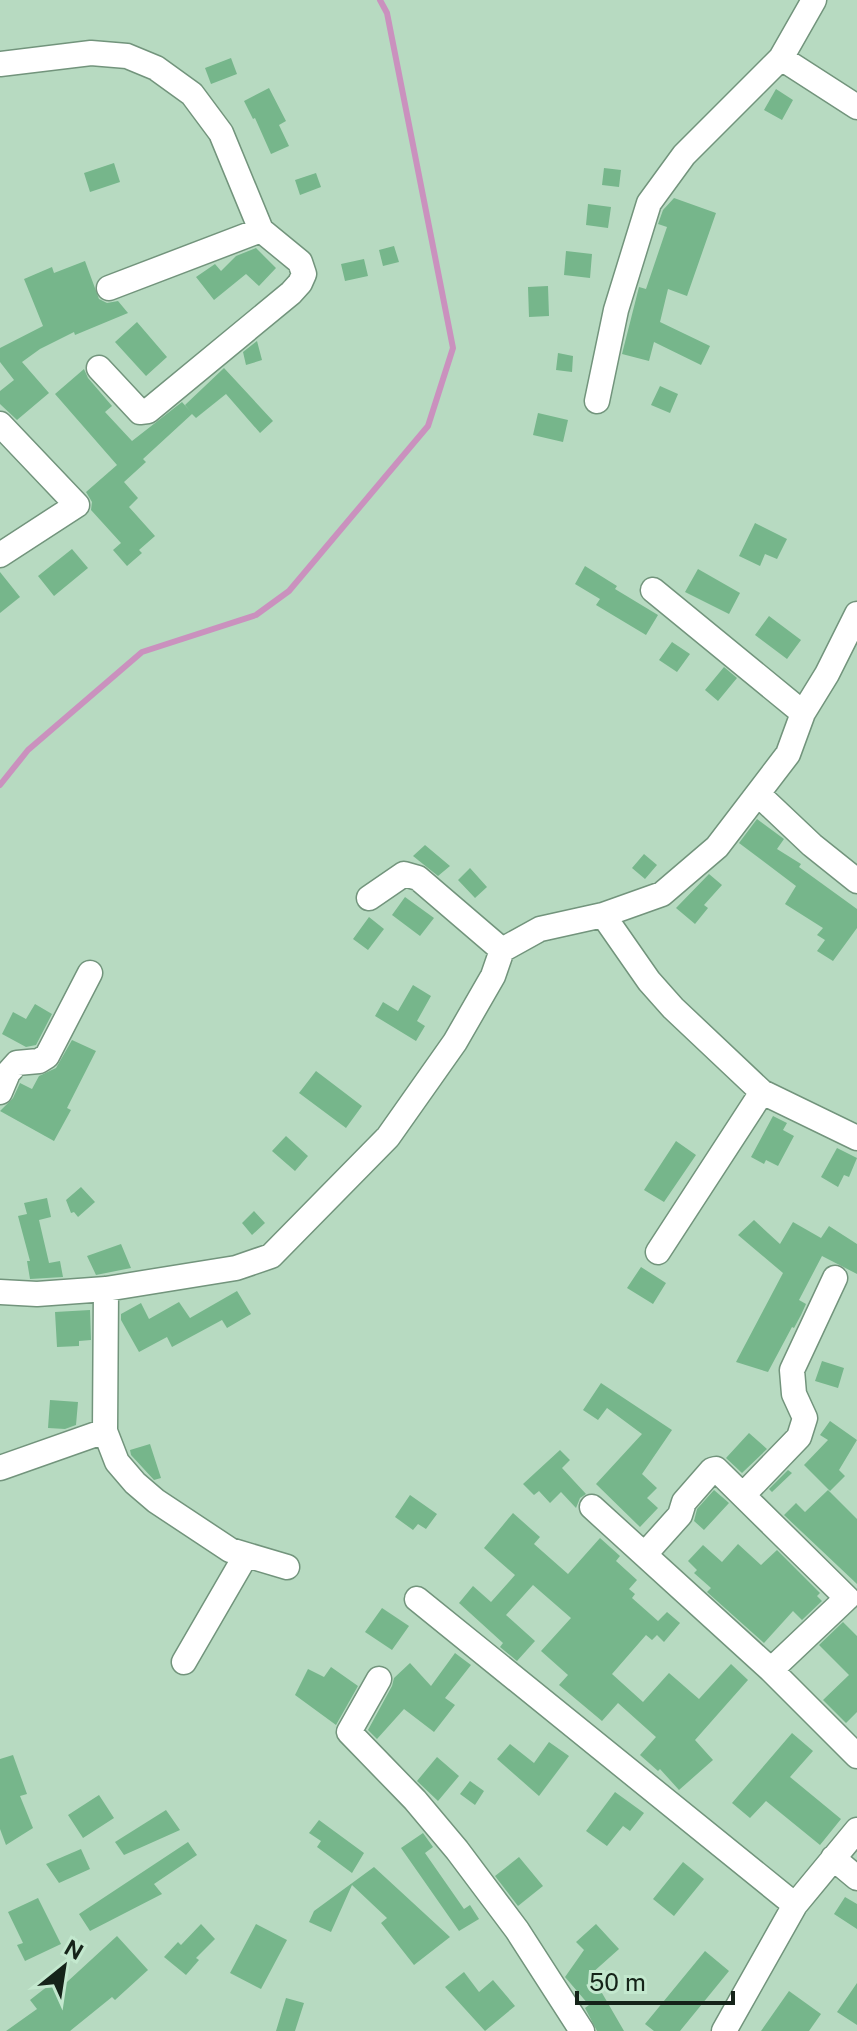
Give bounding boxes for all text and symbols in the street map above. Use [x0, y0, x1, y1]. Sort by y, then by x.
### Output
north arrow [24, 1927, 104, 2007]
text: N [60, 1934, 88, 1965]
scale bar [577, 1955, 733, 2005]
text: 50 m [589, 1968, 646, 1996]

